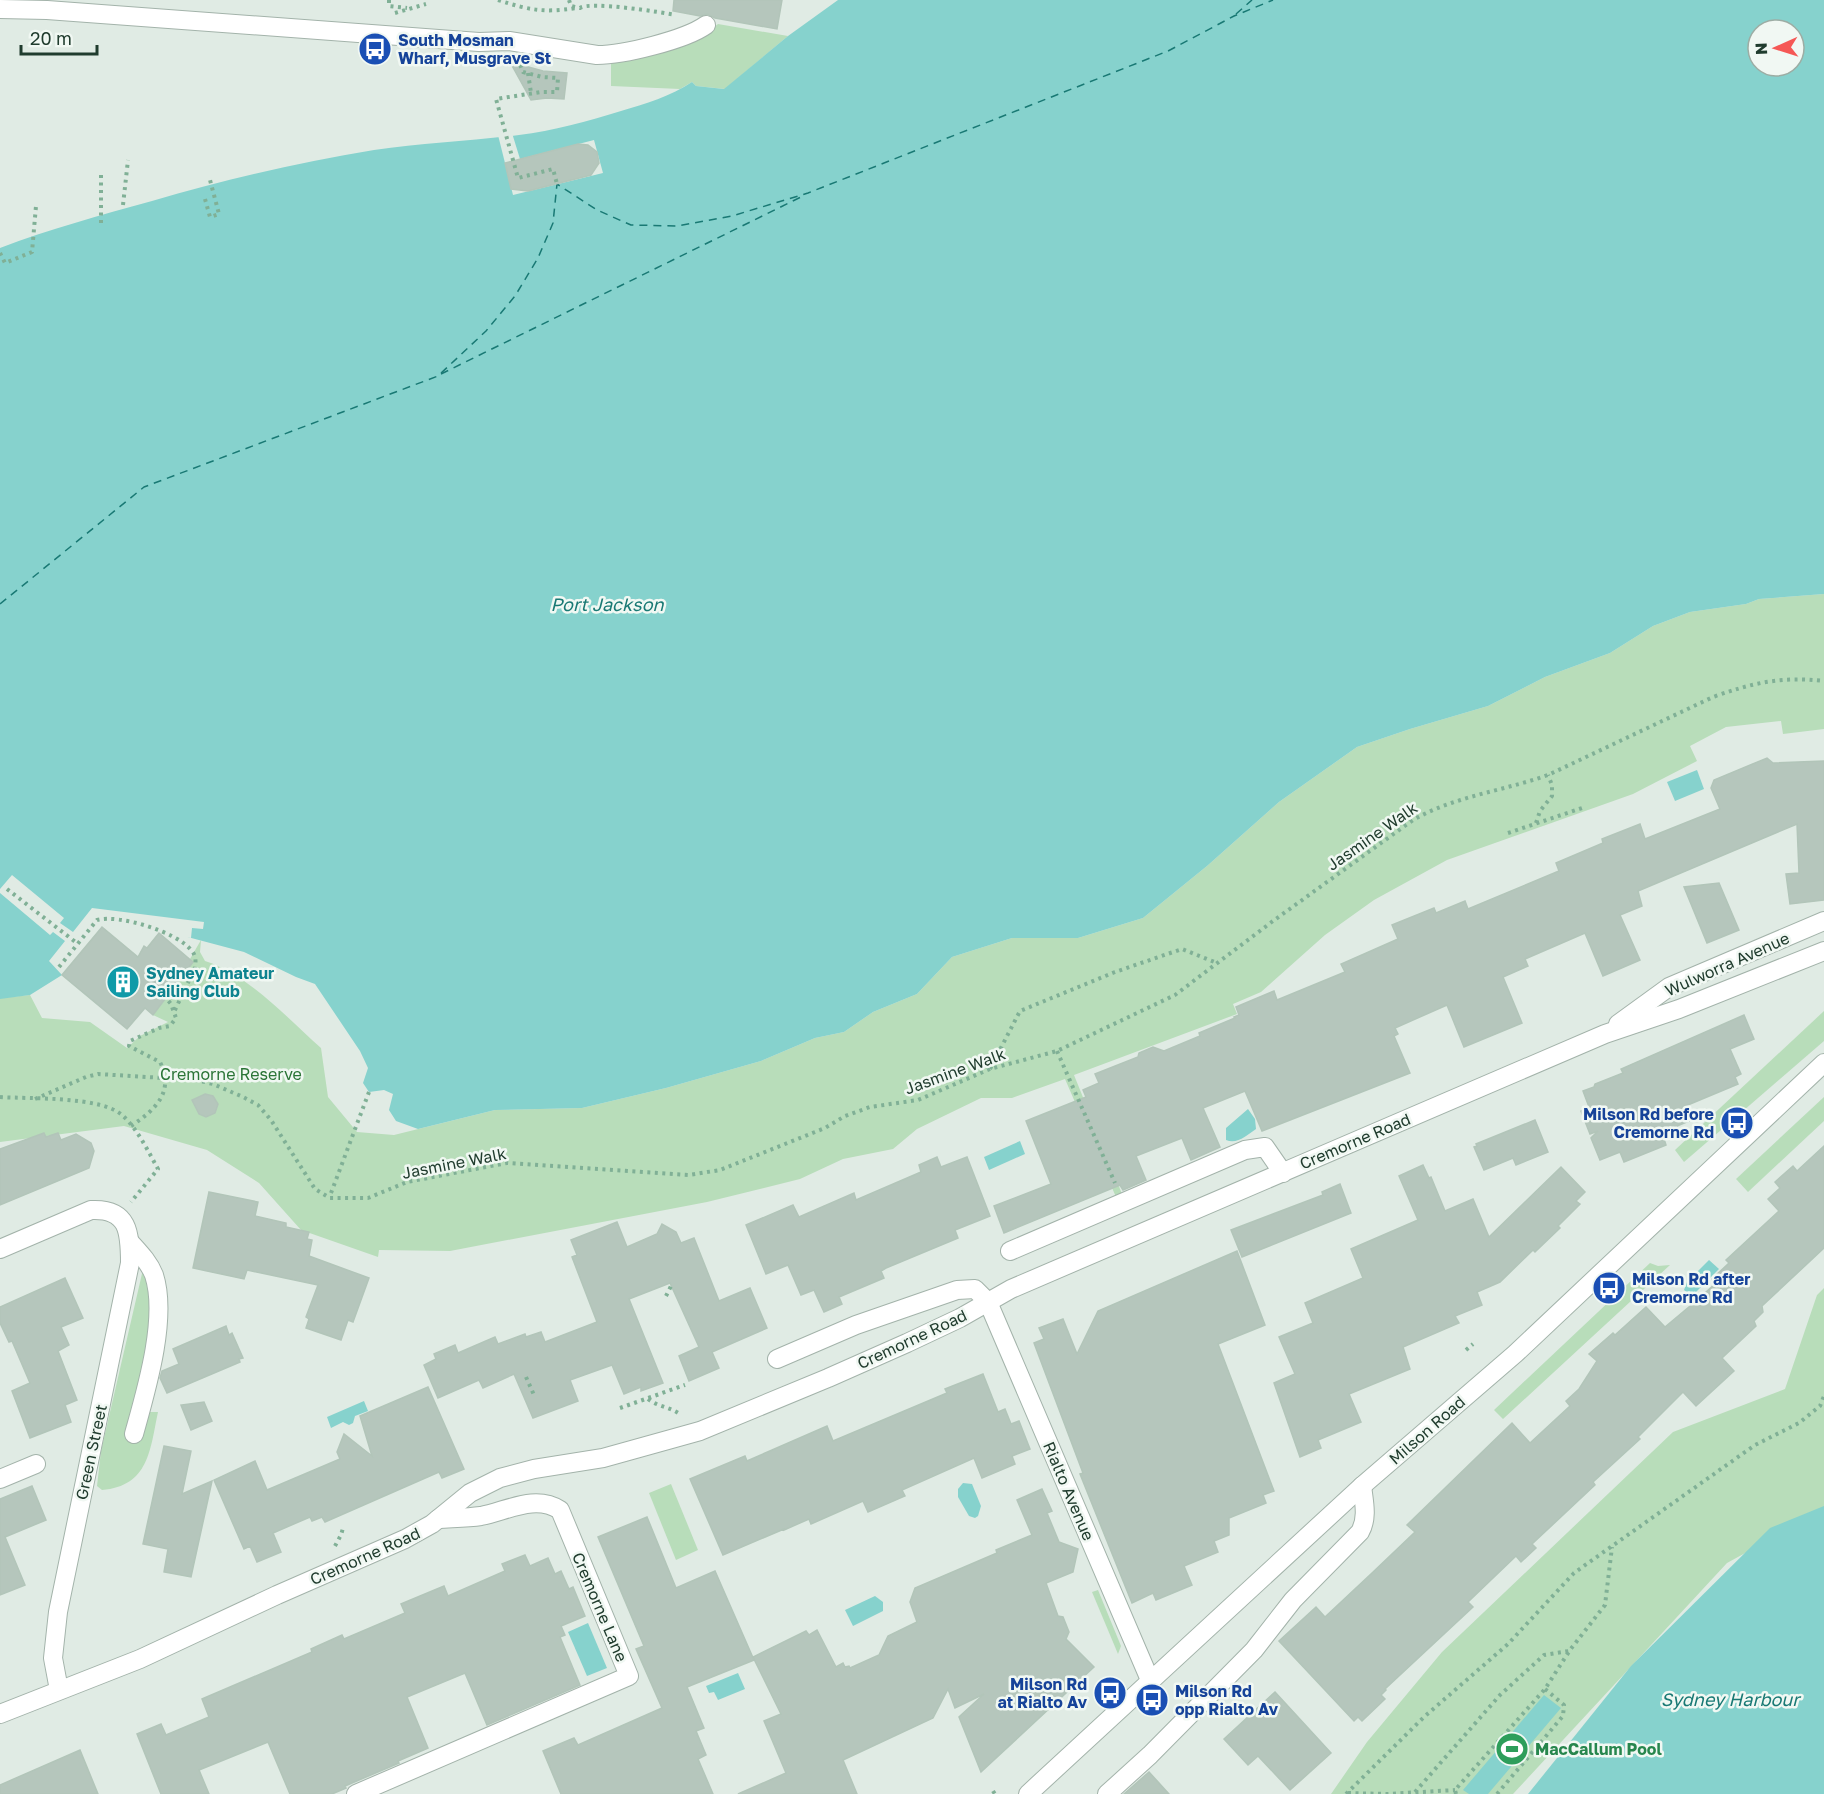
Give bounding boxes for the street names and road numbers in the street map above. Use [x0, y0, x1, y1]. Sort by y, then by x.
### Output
street label: Jasmine Walk [1323, 797, 1421, 875]
street label: Wulworra Avenue [1662, 928, 1792, 1000]
street label: Jasmine Walk [902, 1043, 1008, 1099]
street label: Cremorne Road [1297, 1109, 1413, 1173]
street label: Jasmine Walk [400, 1143, 508, 1183]
street label: Cremorne Road [854, 1305, 970, 1373]
street label: Milson Road [1385, 1392, 1469, 1468]
street label: Green Street [71, 1402, 111, 1502]
street label: Rialto Avenue [1039, 1439, 1099, 1543]
street label: Cremorne Road [307, 1523, 423, 1589]
street label: Cremorne Lane [568, 1549, 632, 1665]

